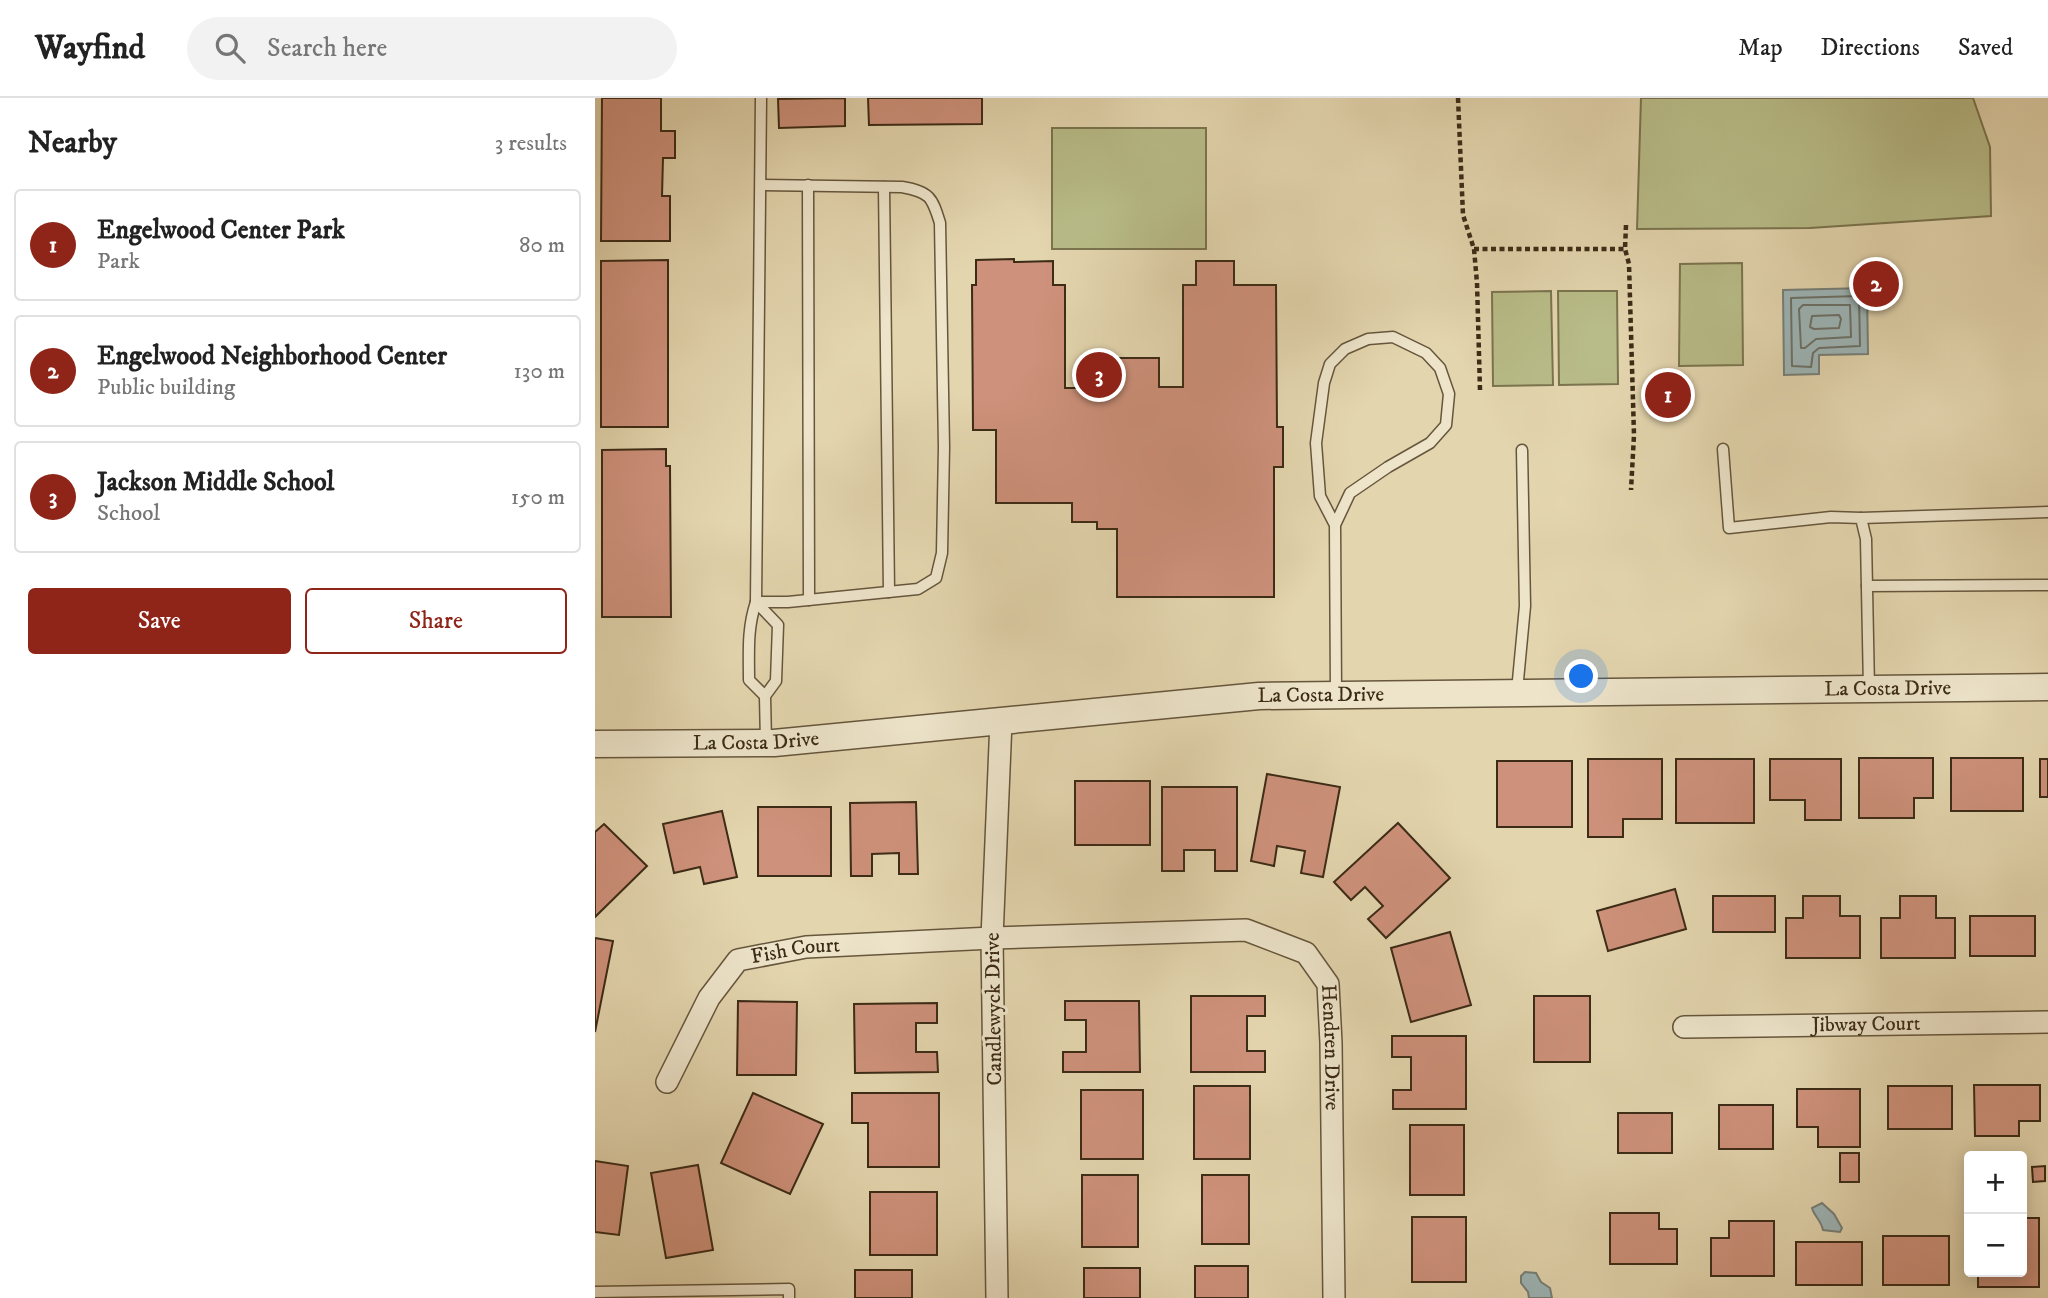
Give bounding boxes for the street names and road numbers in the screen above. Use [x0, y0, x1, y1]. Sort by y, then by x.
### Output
street label: La Costa Drive [1824, 675, 1952, 703]
street label: La Costa Drive [1257, 682, 1385, 709]
street label: La Costa Drive [693, 726, 821, 756]
street label: Fish Court [749, 932, 841, 970]
street label: Candlewyck Drive [980, 932, 1008, 1086]
street label: Hendren Drive [1315, 984, 1345, 1111]
street label: Jibway Court [1809, 1011, 1921, 1038]

